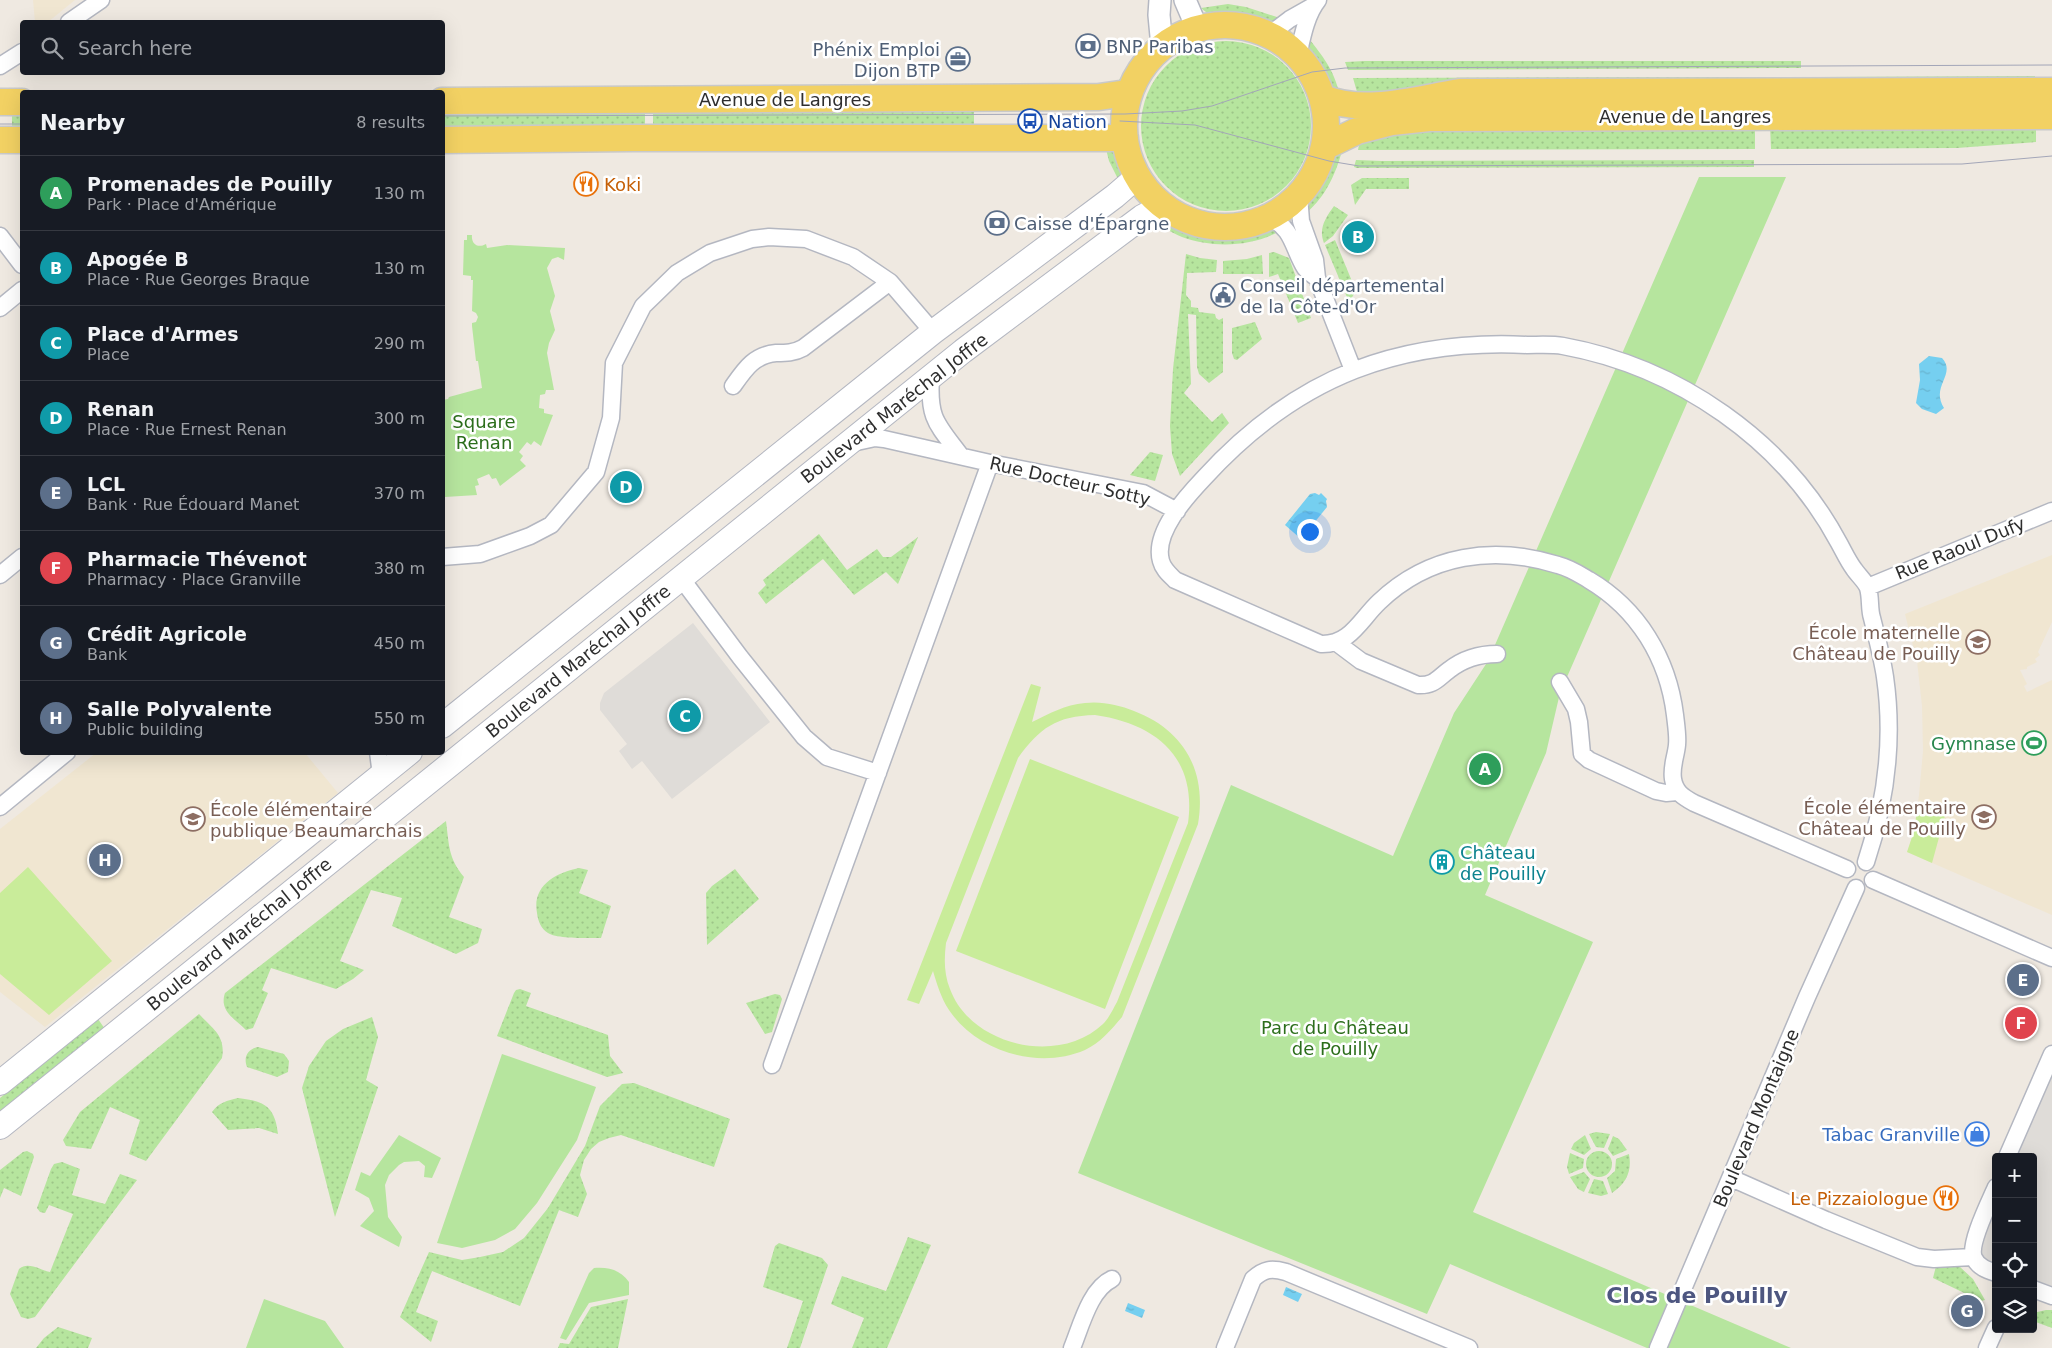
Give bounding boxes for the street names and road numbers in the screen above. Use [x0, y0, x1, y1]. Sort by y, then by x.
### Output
street label: Avenue de Langres [699, 89, 871, 110]
street label: Avenue de Langres [1599, 106, 1771, 127]
street label: Boulevard Maréchal Joffre [796, 329, 992, 487]
street label: Rue Docteur Sotty [987, 452, 1153, 510]
street label: Rue Raoul Dufy [1892, 512, 2028, 584]
street label: Boulevard Maréchal Joffre [482, 580, 674, 742]
street label: Boulevard Maréchal Joffre [143, 853, 335, 1015]
street label: Boulevard Montaigne [1709, 1026, 1803, 1210]

